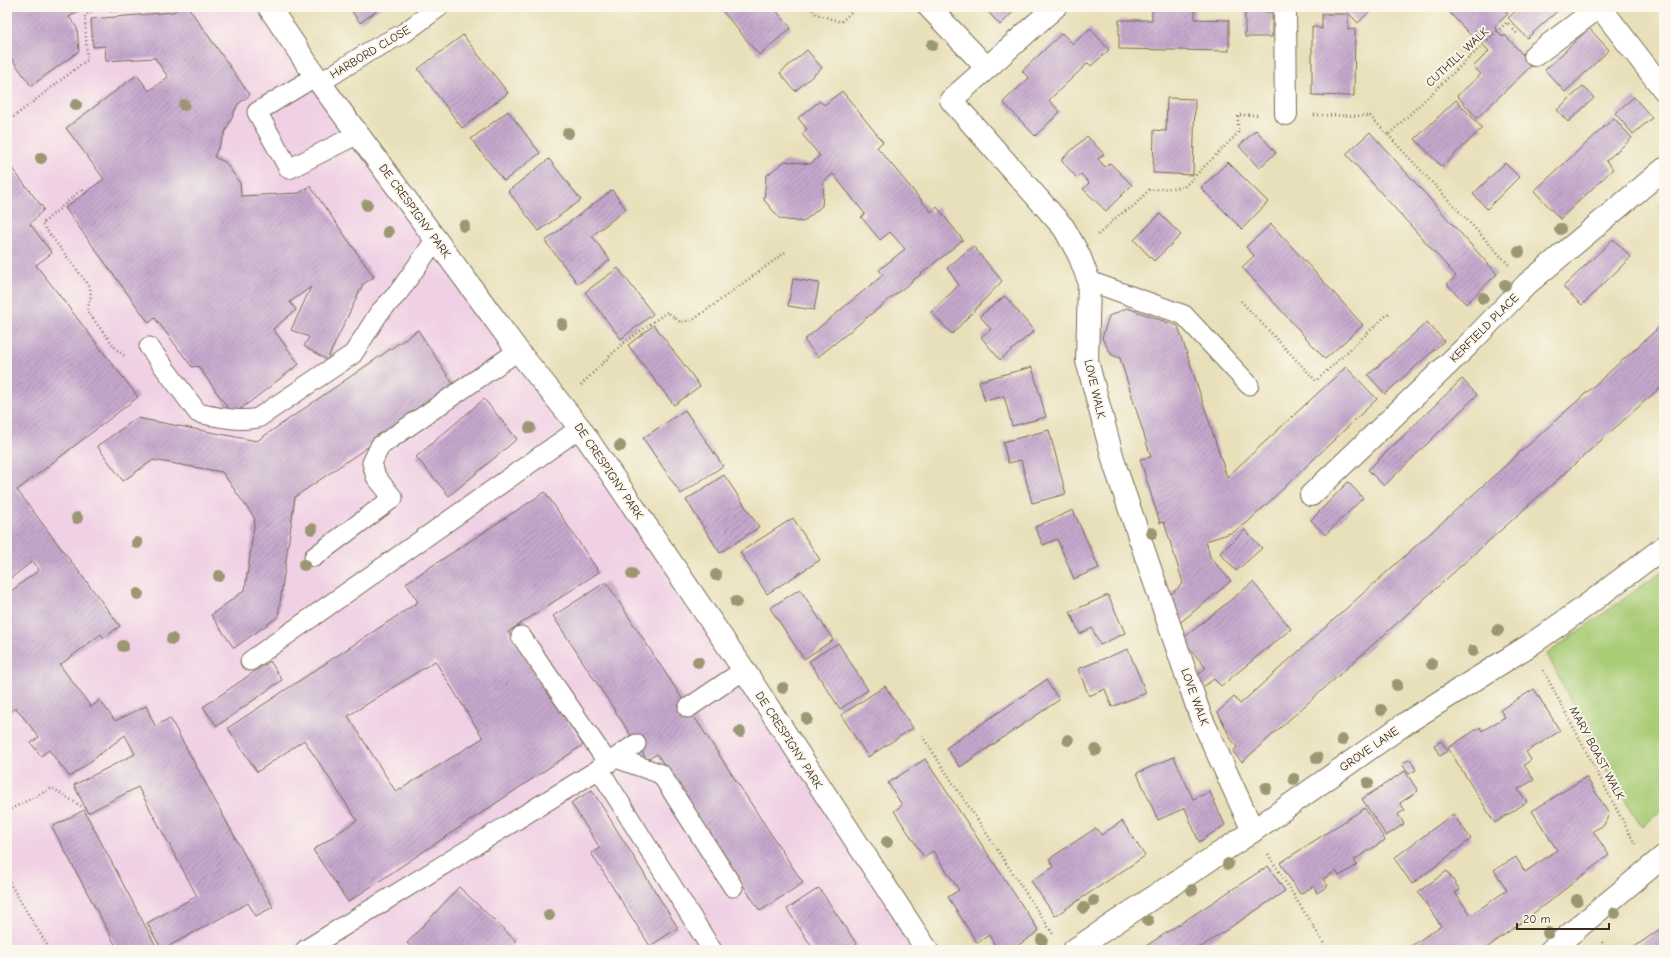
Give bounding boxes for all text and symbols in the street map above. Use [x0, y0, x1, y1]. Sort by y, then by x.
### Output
street label: HARBORD CLOSE [327, 23, 413, 81]
street label: CUTHILL WALK [1423, 24, 1492, 90]
street label: DE CRESPIGNY PARK [376, 161, 454, 261]
street label: KERFIELD PLACE [1447, 291, 1521, 365]
street label: LOVE WALK [1081, 358, 1109, 420]
street label: DE CRESPIGNY PARK [572, 420, 647, 522]
street label: LOVE WALK [1178, 666, 1212, 728]
street label: DE CRESPIGNY PARK [752, 689, 826, 791]
street label: MARY BOAST WALK [1566, 704, 1628, 802]
street label: GROVE LANE [1337, 723, 1401, 775]
scale bar [1517, 905, 1609, 931]
text: 20 m [1523, 912, 1551, 926]

